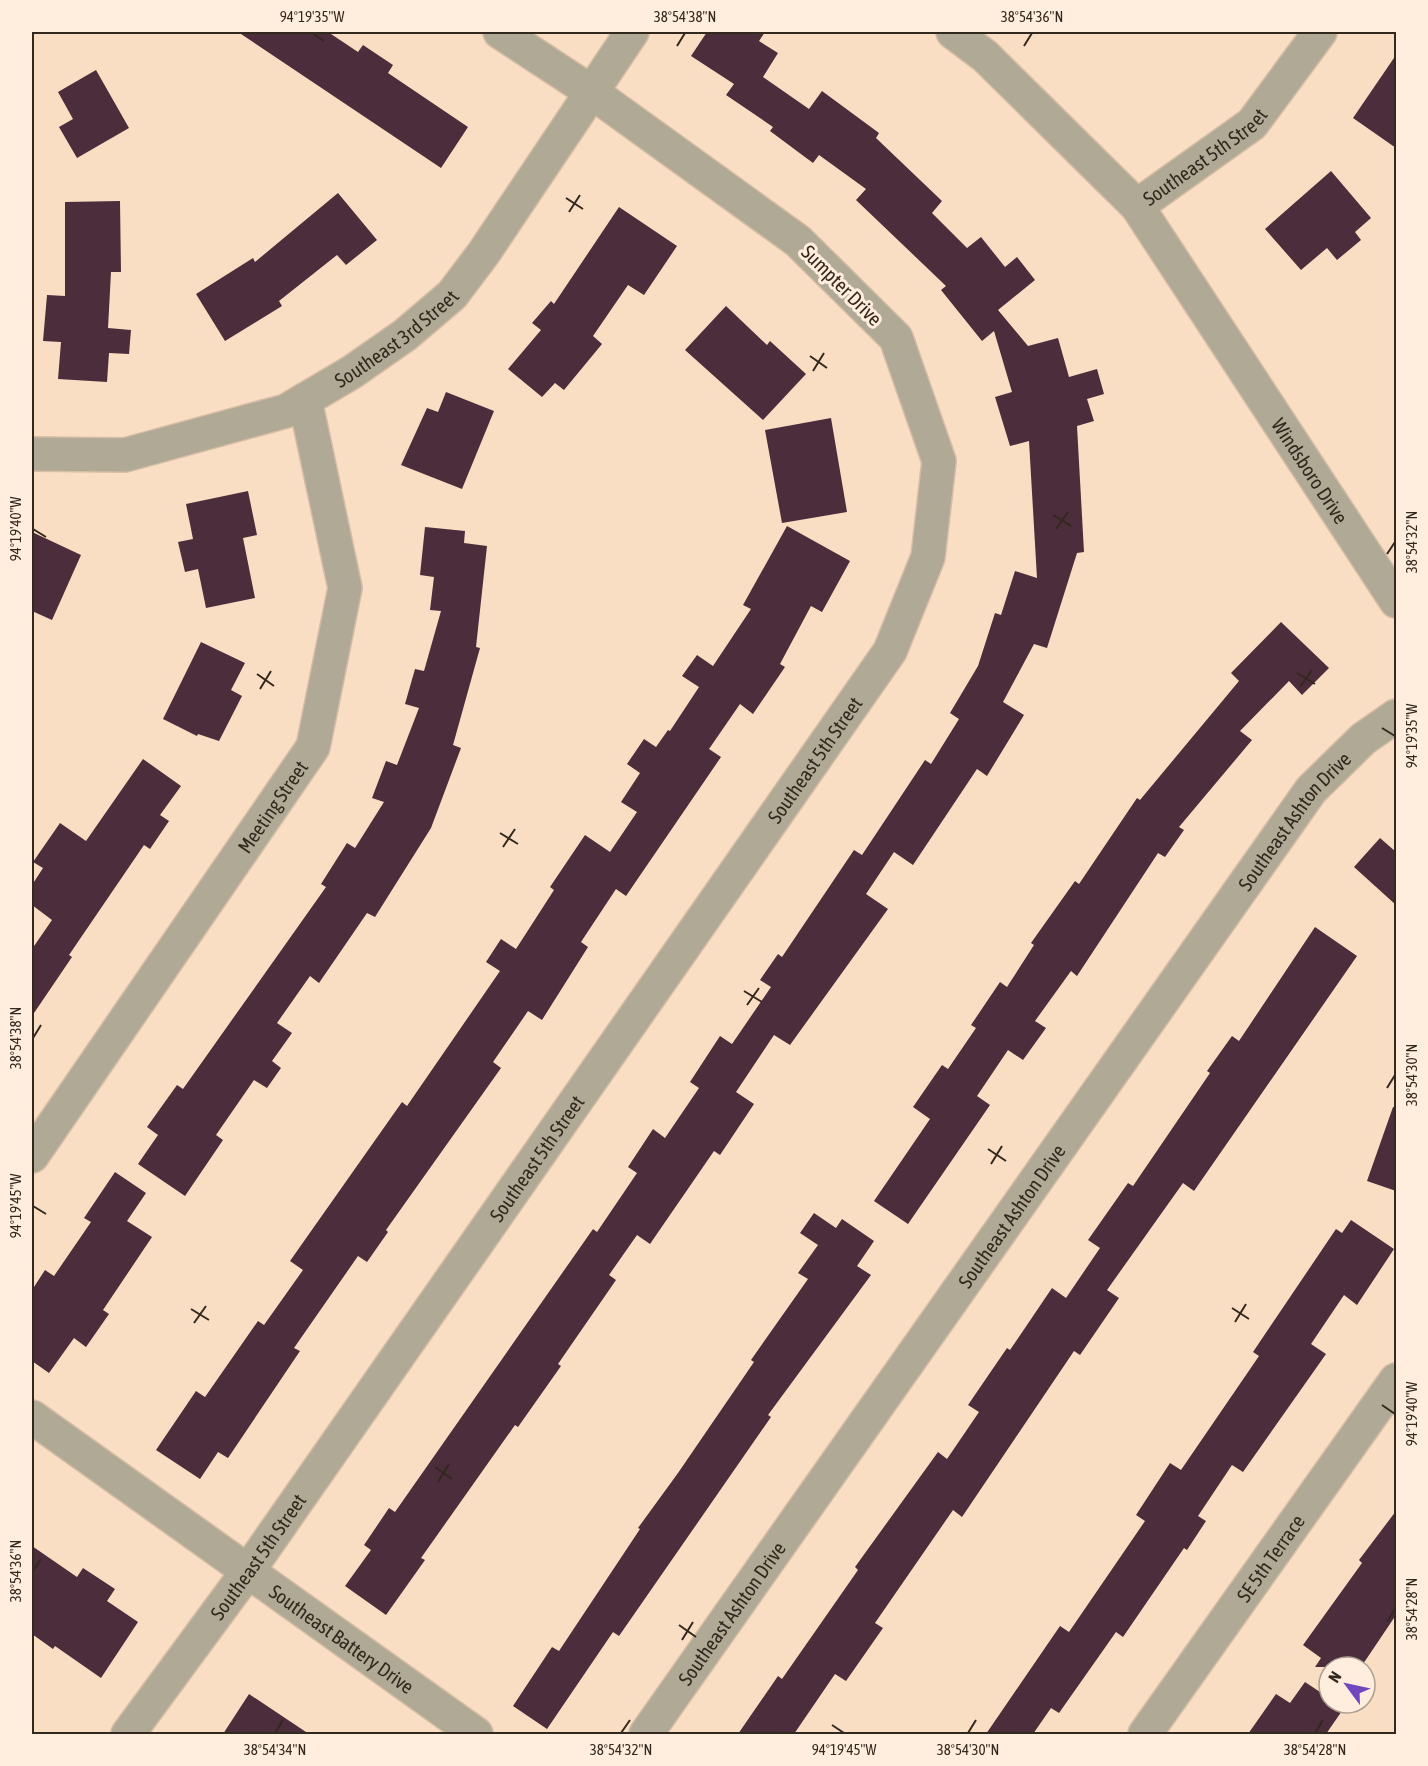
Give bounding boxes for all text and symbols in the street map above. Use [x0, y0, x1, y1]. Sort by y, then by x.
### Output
text: 94°19'35"W [280, 8, 344, 25]
text: 38°54'38"N [654, 8, 716, 25]
text: 38°54'36"N [1001, 8, 1063, 25]
street label: Southeast 5th Street [1138, 103, 1271, 210]
street label: Sumpter Drive [797, 240, 887, 330]
street label: Southeast 3rd Street [330, 285, 463, 391]
street label: Windsboro Drive [1268, 414, 1353, 528]
text: 94°19'40"W [7, 497, 24, 561]
text: 38°54'32"N [1403, 511, 1420, 573]
street label: Southeast 5th Street [762, 692, 866, 827]
text: 94°19'35"W [1403, 704, 1420, 768]
street label: Southeast Ashton Drive [1233, 747, 1355, 894]
street label: Meeting Street [232, 756, 312, 857]
text: 38°54'38"N [7, 1007, 24, 1069]
text: 38°54'30"N [1403, 1044, 1420, 1106]
street label: Southeast 5th Street [484, 1090, 588, 1225]
street label: Southeast Ashton Drive [953, 1140, 1069, 1292]
text: 94°19'45"W [7, 1174, 24, 1238]
text: 94°19'40"W [1403, 1382, 1420, 1446]
street label: Southeast 5th Street [205, 1489, 310, 1623]
street label: SE 5th Terrace [1231, 1510, 1309, 1606]
street label: Southeast Ashton Drive [673, 1537, 790, 1689]
text: 38°54'36"N [7, 1540, 24, 1602]
text: 38°54'28"N [1403, 1578, 1420, 1640]
street label: Southeast Battery Drive [265, 1579, 419, 1698]
north arrow [1317, 1655, 1377, 1715]
text: N [1324, 1668, 1345, 1686]
text: 38°54'34"N [244, 1741, 306, 1758]
text: 38°54'32"N [590, 1741, 652, 1758]
text: 94°19'45"W [812, 1741, 876, 1758]
text: 38°54'30"N [937, 1741, 999, 1758]
text: 38°54'28"N [1284, 1741, 1346, 1758]

